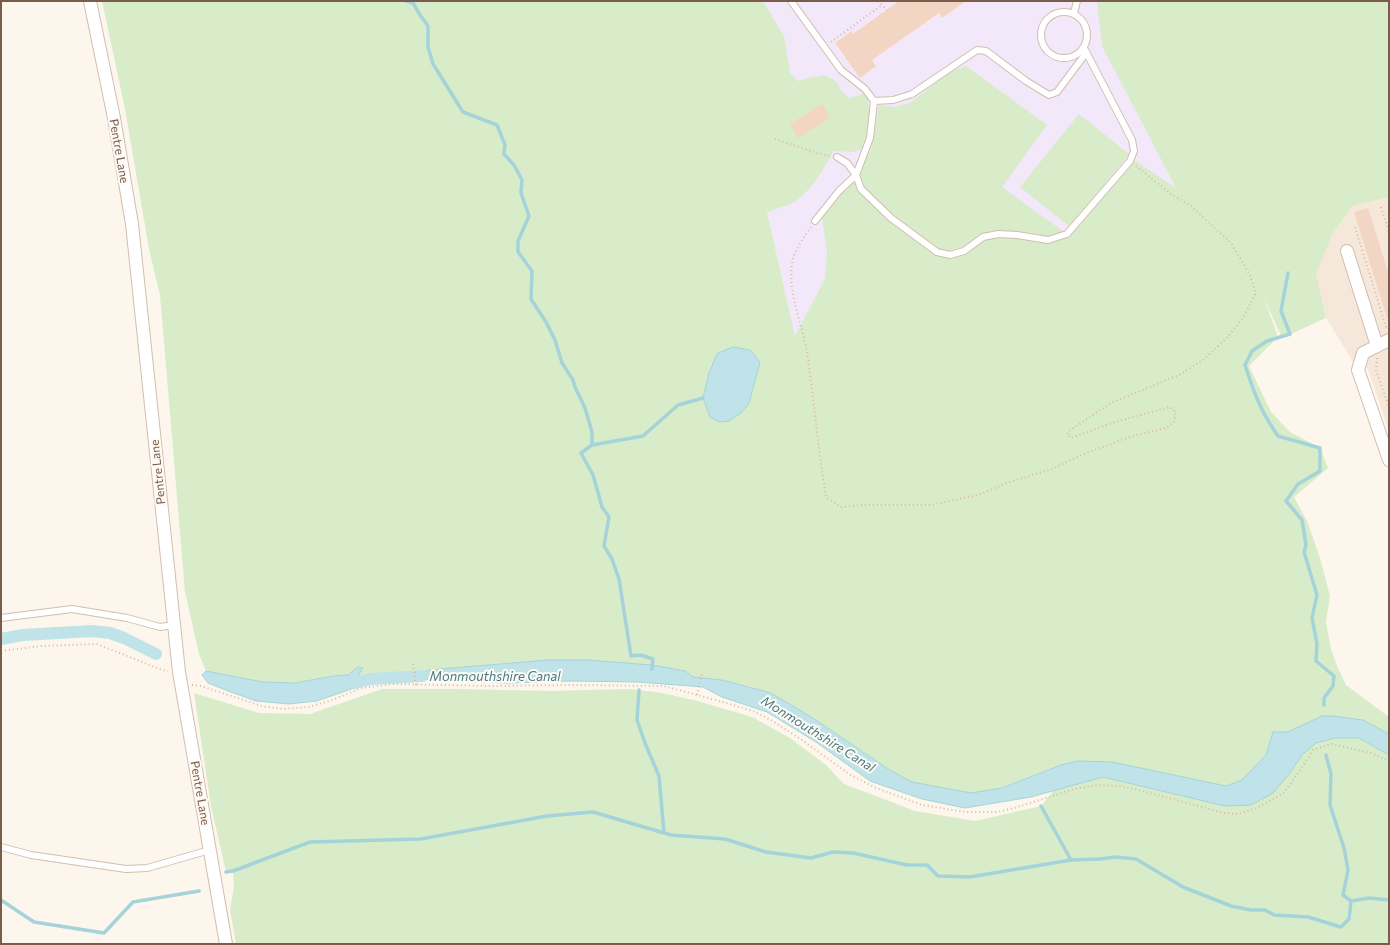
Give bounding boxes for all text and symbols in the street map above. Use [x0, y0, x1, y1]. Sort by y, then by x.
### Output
street label: Pentre Lane [106, 118, 132, 184]
street label: Pentre Lane [147, 439, 169, 505]
water label: Monmouthshire Canal [429, 669, 561, 685]
water label: Monmouthshire Canal [758, 693, 878, 775]
street label: Pentre Lane [187, 760, 213, 826]

